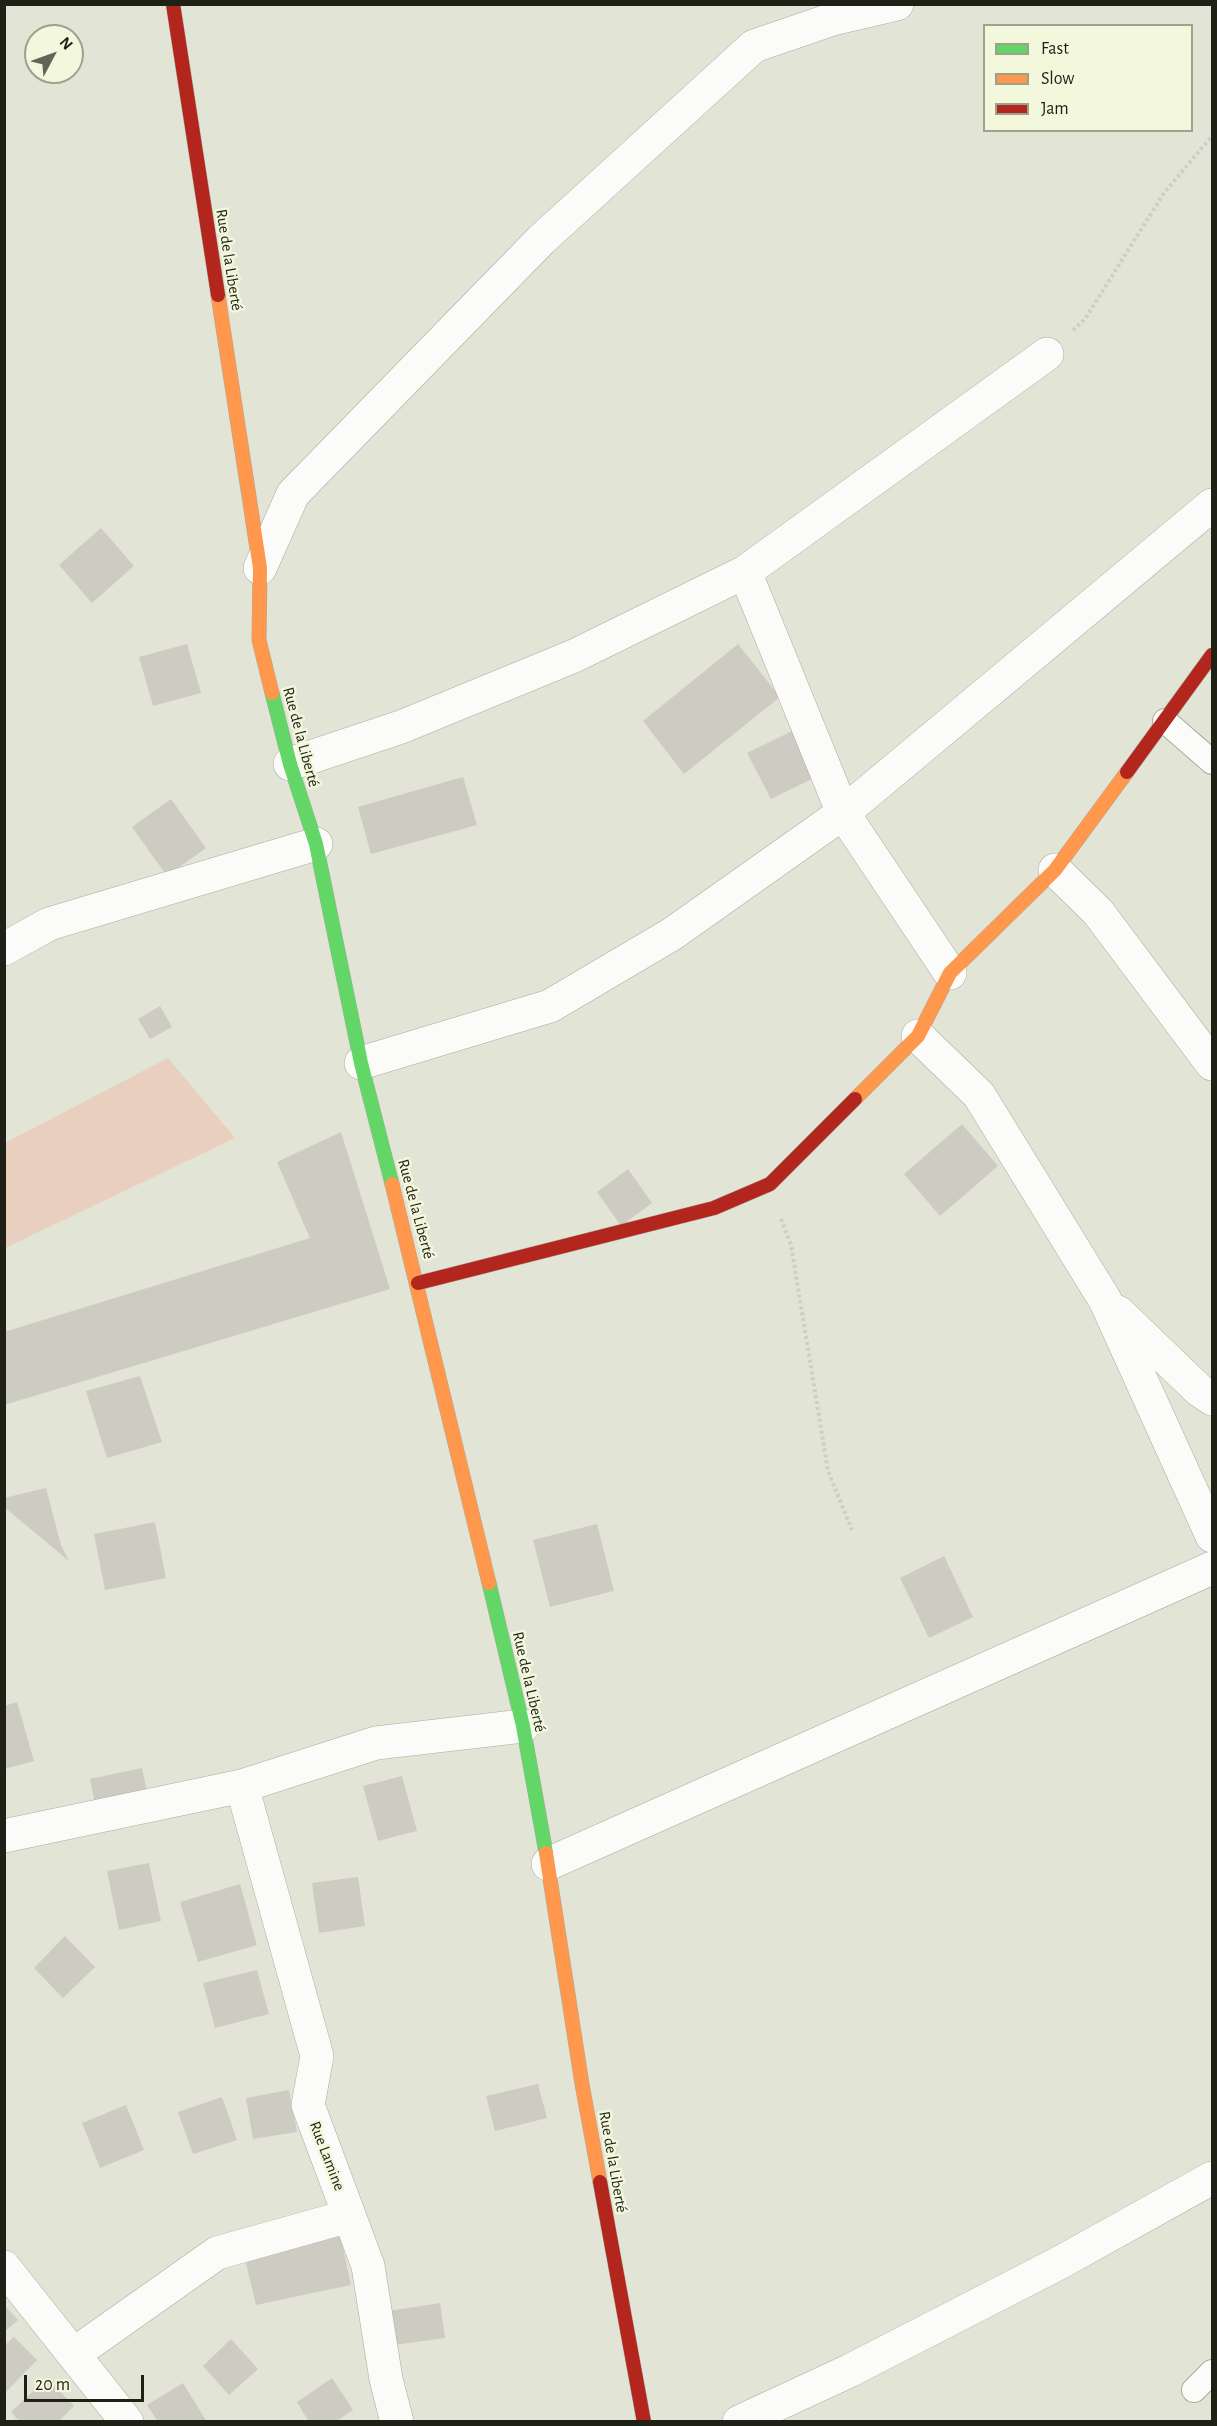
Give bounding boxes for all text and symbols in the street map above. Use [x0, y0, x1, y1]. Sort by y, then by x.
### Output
north arrow [24, 24, 84, 84]
legend [983, 24, 1193, 132]
text: N [56, 34, 76, 53]
text: Fast [1041, 40, 1069, 58]
text: Slow [1041, 70, 1074, 88]
text: Jam [1041, 100, 1069, 118]
street label: Rue de la Liberté [211, 208, 247, 312]
street label: Rue de la Liberté [278, 685, 324, 789]
street label: Rue de la Liberté [393, 1157, 439, 1261]
street label: Rue de la Liberté [508, 1630, 550, 1734]
street label: Rue de la Liberté [595, 2110, 631, 2214]
street label: Rue Lamine [305, 2119, 349, 2193]
scale bar [27, 2363, 147, 2401]
text: 20 m [35, 2376, 70, 2394]

